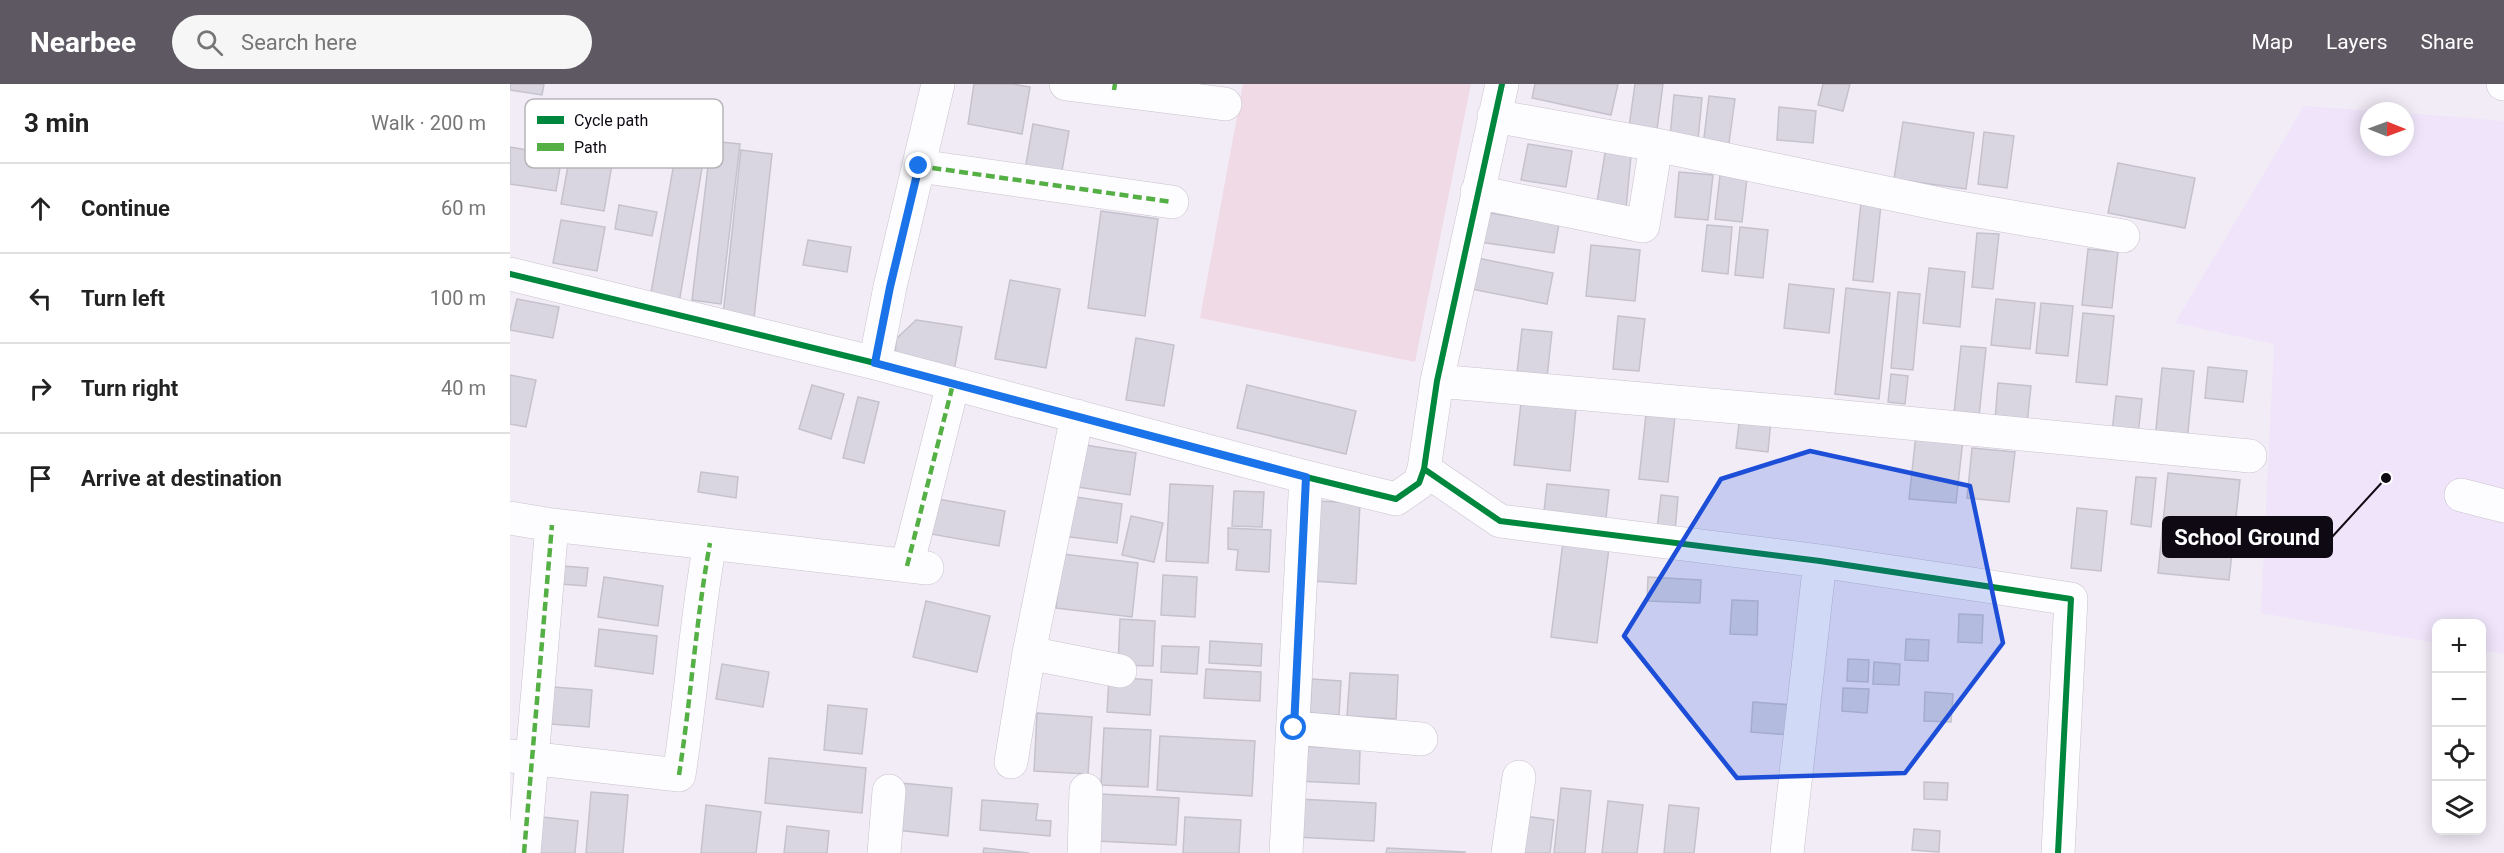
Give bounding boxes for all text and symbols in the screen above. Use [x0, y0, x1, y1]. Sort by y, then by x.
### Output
search box [172, 15, 592, 69]
text: Nearbee [30, 26, 136, 59]
icon: search [193, 26, 226, 59]
text: Search here [241, 30, 357, 55]
text: Map [2251, 30, 2293, 54]
text: Layers [2326, 30, 2387, 54]
text: Share [2420, 30, 2474, 54]
legend [525, 99, 723, 168]
north arrow [2360, 102, 2414, 156]
text: 3 min [24, 108, 89, 138]
text: Walk · 200 m [371, 111, 486, 135]
text: Cycle path [574, 111, 648, 130]
text: Path [574, 138, 607, 157]
route end [905, 152, 931, 178]
icon: ahead [24, 192, 57, 225]
text: Continue [81, 196, 170, 221]
text: 60 m [441, 196, 486, 220]
icon: left [24, 282, 57, 315]
text: Turn left [81, 286, 165, 311]
text: 100 m [430, 286, 486, 310]
icon: right [24, 372, 57, 405]
text: Turn right [81, 376, 178, 401]
text: 40 m [441, 376, 486, 400]
icon: arrive [24, 462, 57, 495]
text: Arrive at destination [81, 466, 282, 491]
callout: School Ground [2163, 517, 2332, 557]
text: School Ground [2174, 525, 2320, 550]
map controls [2432, 619, 2486, 835]
button: + [2432, 619, 2486, 673]
button: − [2432, 673, 2486, 727]
route start [1280, 714, 1306, 740]
button: locate [2432, 727, 2486, 781]
button: layers [2432, 781, 2486, 835]

